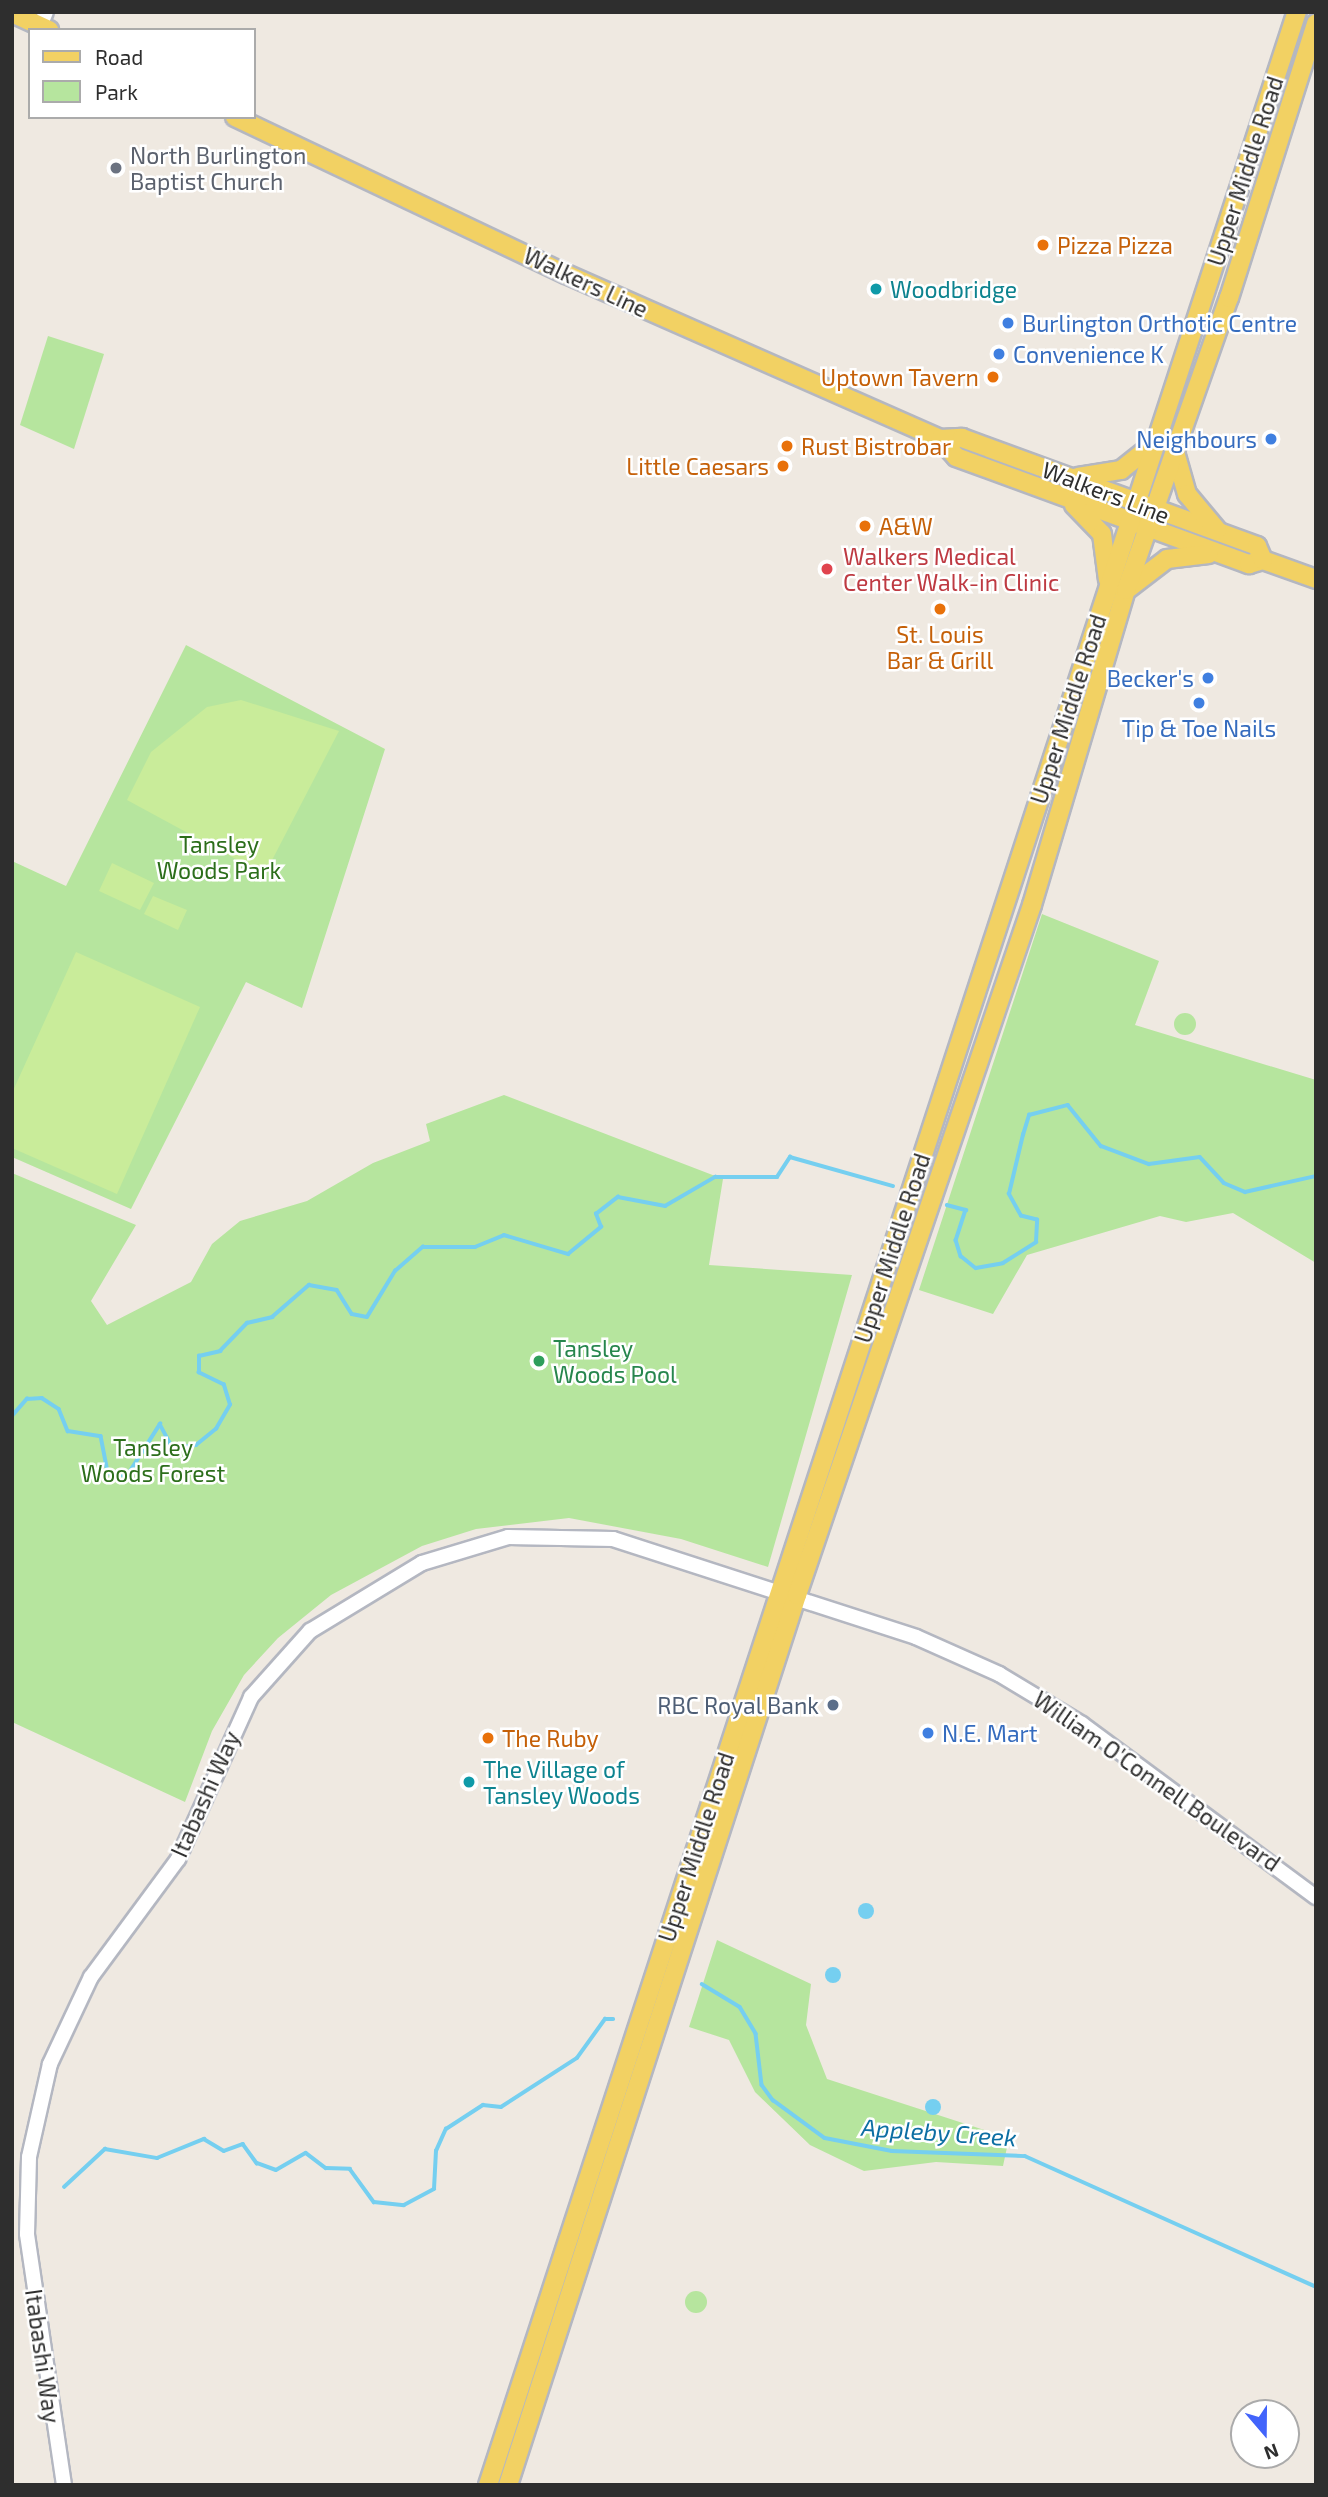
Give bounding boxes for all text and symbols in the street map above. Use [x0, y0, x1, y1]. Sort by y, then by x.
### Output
legend [28, 28, 256, 119]
text: Road [95, 44, 143, 69]
street label: Upper Middle Road [1201, 72, 1289, 270]
text: Park [95, 79, 138, 104]
place label: North Burlington Baptist Church [130, 141, 306, 195]
marker: North Burlington Baptist Church [108, 160, 124, 176]
place label: Pizza Pizza [1057, 231, 1173, 259]
marker: Pizza Pizza [1035, 237, 1051, 253]
street label: Walkers Line [519, 241, 653, 323]
place label: Woodbridge [890, 275, 1017, 303]
marker: Woodbridge [868, 281, 884, 297]
place label: Burlington Orthotic Centre [1022, 309, 1297, 337]
marker: Burlington Orthotic Centre [1000, 315, 1016, 331]
place label: Convenience K [1013, 340, 1164, 368]
marker: Convenience K [991, 346, 1007, 362]
place label: Uptown Tavern [820, 363, 979, 391]
marker: Uptown Tavern [985, 369, 1001, 385]
place label: Neighbours [1136, 425, 1257, 453]
marker: Neighbours [1263, 431, 1279, 447]
place label: Rust Bistrobar [801, 432, 951, 460]
marker: Rust Bistrobar [779, 438, 795, 454]
place label: Little Caesars [626, 452, 769, 480]
street label: Walkers Line [1039, 455, 1173, 529]
marker: Little Caesars [775, 458, 791, 474]
place label: A&W [879, 512, 933, 540]
marker: A&W [857, 518, 873, 534]
place label: Walkers Medical Center Walk-in Clinic [843, 542, 1060, 596]
marker: Walkers Medical Center Walk-in Clinic [817, 559, 837, 579]
marker: St. Louis Bar & Grill [932, 601, 948, 617]
street label: Upper Middle Road [1024, 610, 1112, 808]
place label: St. Louis Bar & Grill [886, 620, 994, 674]
place label: Becker's [1107, 664, 1194, 692]
marker: Becker's [1200, 670, 1216, 686]
marker: Tip & Toe Nails [1191, 695, 1207, 711]
place label: Tip & Toe Nails [1122, 714, 1276, 742]
park label: Tansley Woods Park [157, 830, 281, 884]
street label: Upper Middle Road [848, 1149, 936, 1347]
place label: Tansley Woods Pool [553, 1334, 677, 1388]
marker: Tansley Woods Pool [531, 1353, 547, 1369]
park label: Tansley Woods Forest [81, 1433, 225, 1487]
street label: William O'Connell Boulevard [1028, 1685, 1286, 1877]
place label: RBC Royal Bank [657, 1691, 819, 1719]
marker: RBC Royal Bank [825, 1697, 841, 1713]
place label: N.E. Mart [942, 1719, 1038, 1747]
place label: The Ruby [502, 1724, 599, 1752]
marker: N.E. Mart [920, 1725, 936, 1741]
street label: Itabashi Way [165, 1727, 245, 1861]
marker: The Ruby [480, 1730, 496, 1746]
street label: Upper Middle Road [652, 1748, 740, 1946]
place label: The Village of Tansley Woods [483, 1755, 641, 1809]
marker: The Village of Tansley Woods [461, 1774, 477, 1790]
water label: Appleby Creek [860, 2112, 1018, 2152]
street label: Itabashi Way [20, 2287, 66, 2425]
north arrow [1230, 2399, 1300, 2469]
text: N [1261, 2439, 1282, 2465]

